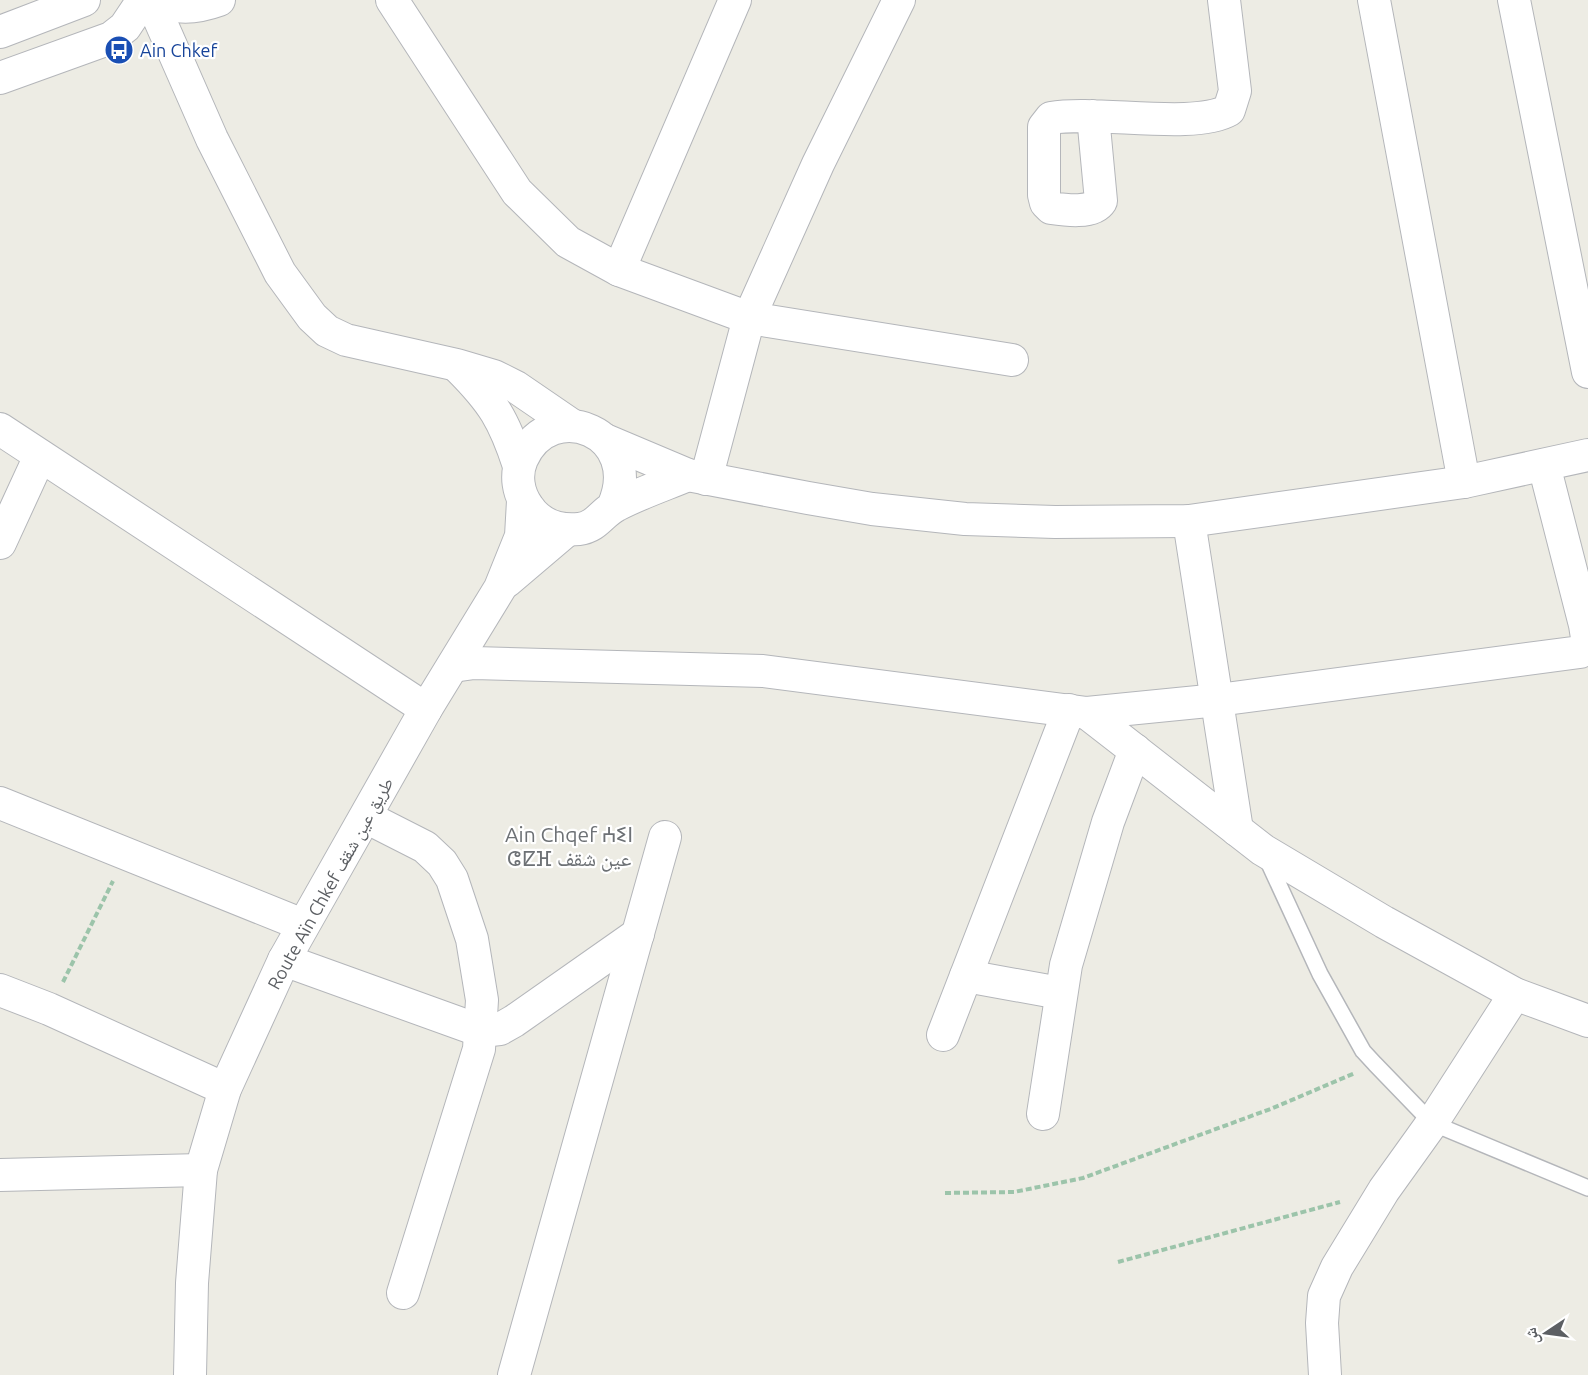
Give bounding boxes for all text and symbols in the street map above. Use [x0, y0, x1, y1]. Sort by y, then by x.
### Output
bus stop icon: Ain Chkef [103, 34, 135, 66]
place label: Ain Chkef [140, 40, 218, 60]
street label: Route Aïn Chkef طريق عين شقف [263, 773, 399, 993]
district label: Ain Chqef ⵄⵉⵏ ⵛⵇⴼ عين شقف [505, 822, 633, 872]
north arrow [1516, 1303, 1576, 1363]
text: ش [1521, 1326, 1543, 1347]

